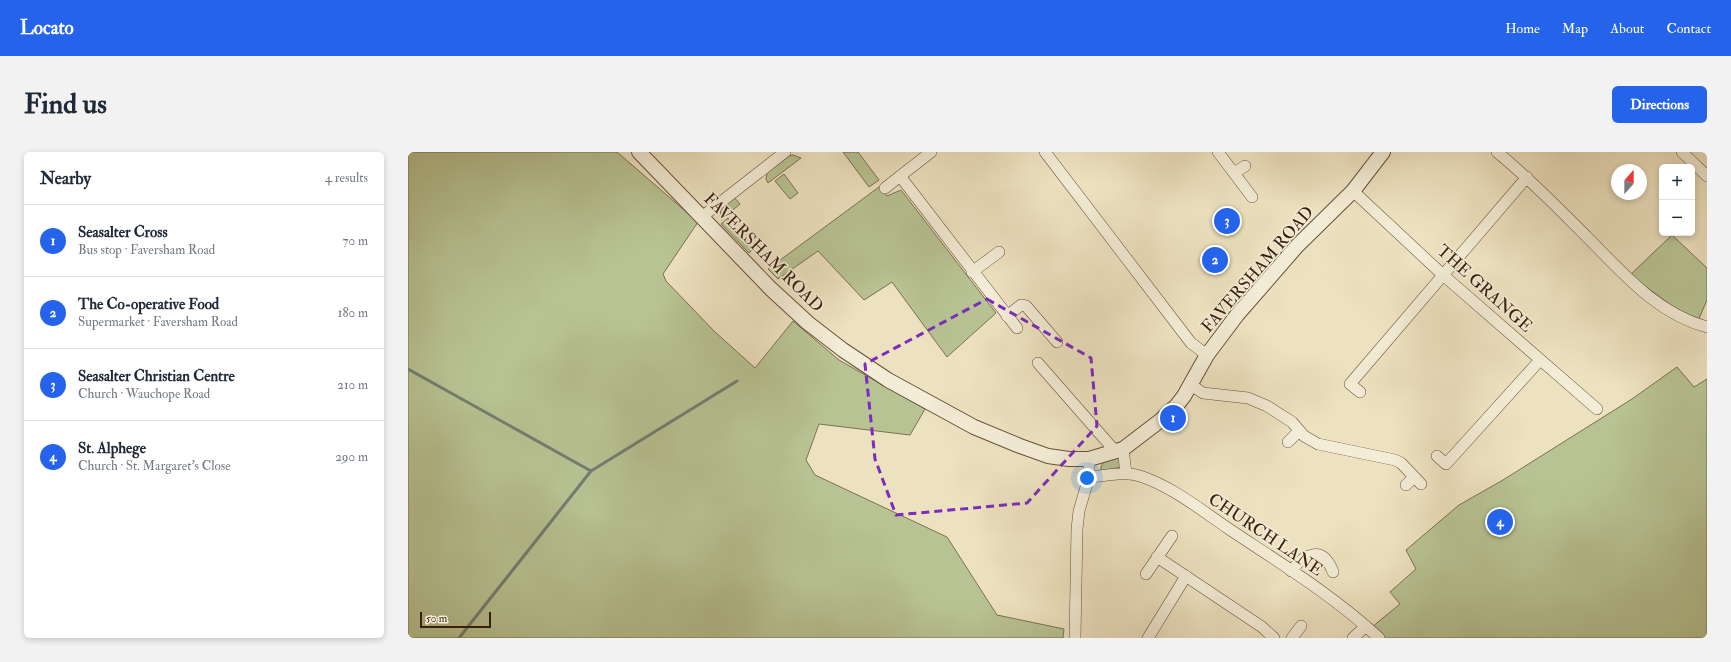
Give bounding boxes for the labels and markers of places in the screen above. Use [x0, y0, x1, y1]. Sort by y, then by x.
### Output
pin: 3 [1214, 206, 1240, 236]
pin: 2 [1202, 245, 1228, 275]
pin: 1 [1160, 403, 1186, 433]
pin: 4 [1487, 507, 1513, 537]

